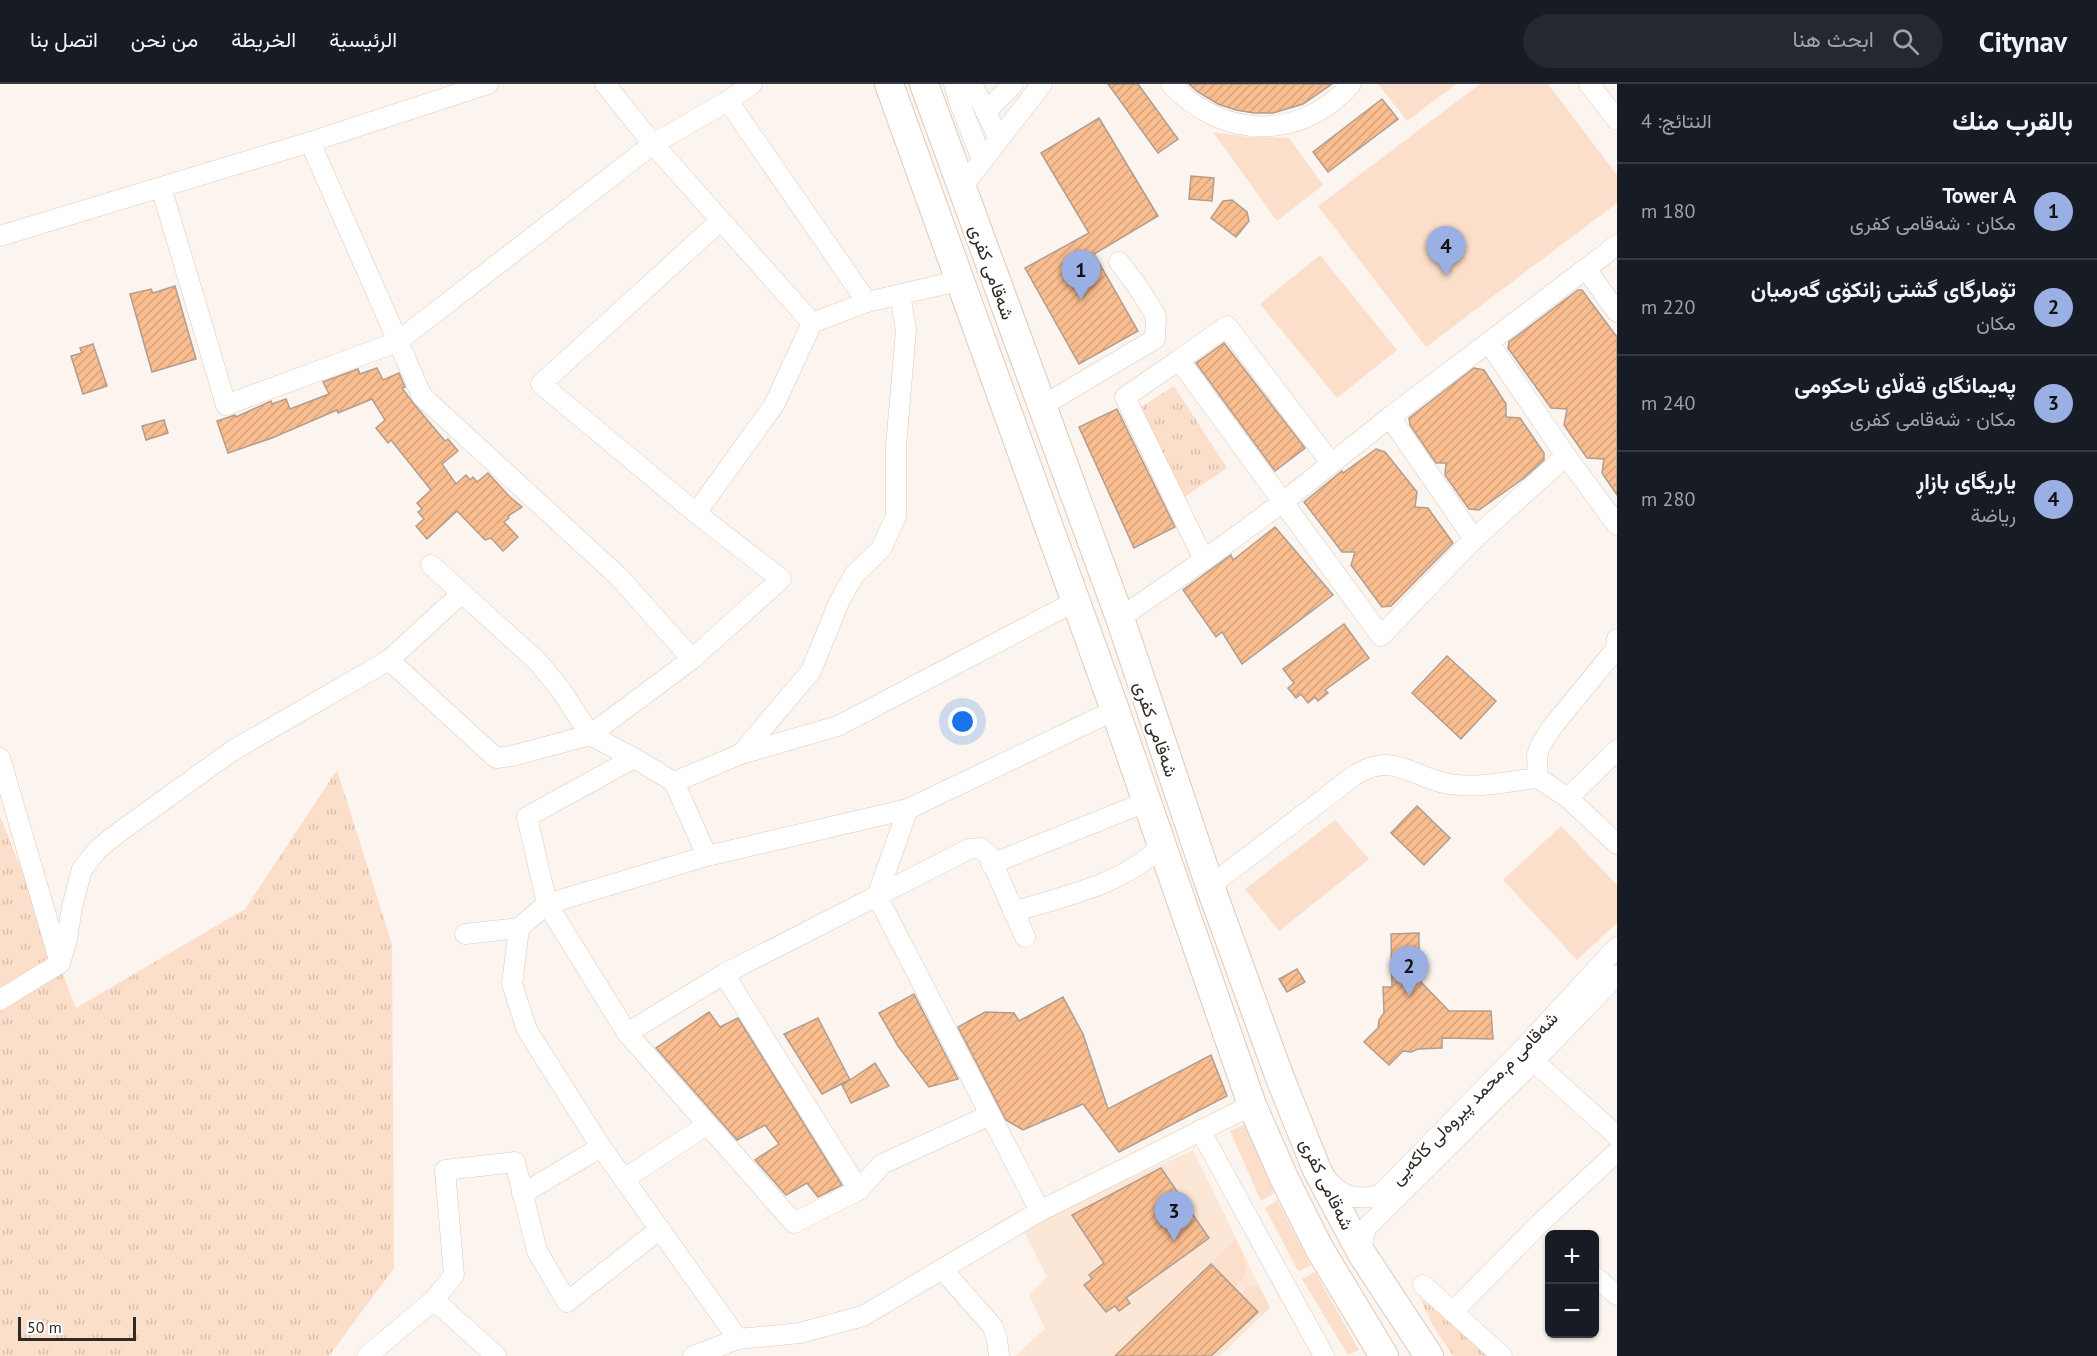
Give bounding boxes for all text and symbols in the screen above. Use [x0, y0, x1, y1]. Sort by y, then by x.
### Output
search box [1523, 14, 1943, 68]
text: Citynav [1979, 23, 2067, 60]
text: ابحث هنا [1792, 25, 1874, 53]
icon: search [1889, 25, 1922, 58]
text: اتصل بنا [30, 26, 98, 53]
text: من نحن [131, 26, 198, 53]
text: الخريطة [231, 26, 296, 53]
text: الرئيسية [329, 26, 397, 53]
text: بالقرب منك [1952, 104, 2073, 137]
text: النتائج: 4 [1641, 108, 1712, 134]
text: Tower A [1942, 181, 2016, 209]
text: 180 m [1641, 198, 1695, 224]
text: 1 [2048, 198, 2059, 224]
text: مكان · شەقامی کفری [1850, 210, 2016, 236]
street label: شەقامی کفری [964, 221, 1020, 323]
pin: 4 [1426, 226, 1466, 276]
pin: 1 [1062, 250, 1100, 300]
text: تۆمارگای گشتی زانکۆی گەرمیان [1751, 275, 2016, 303]
text: 220 m [1641, 294, 1695, 320]
text: 2 [2048, 294, 2059, 320]
text: مكان [1976, 310, 2016, 336]
text: پەیمانگای قەڵای ناحکومی [1794, 371, 2016, 399]
text: 240 m [1641, 390, 1695, 416]
text: 3 [2048, 390, 2059, 416]
text: مكان · شەقامی کفری [1850, 406, 2016, 432]
text: یاریگای بازاڕ [1916, 467, 2016, 495]
text: 280 m [1641, 486, 1695, 512]
text: 4 [2048, 486, 2059, 512]
text: رياضة [1971, 502, 2016, 528]
street label: شەقامی کفری [1129, 678, 1183, 780]
your location [948, 707, 977, 736]
pin: 2 [1390, 946, 1428, 996]
street label: شەقامی م.محمد پیروەلی کاکەیی [1385, 1007, 1564, 1190]
street label: شەقامی کفری [1295, 1134, 1359, 1234]
pin: 3 [1154, 1192, 1194, 1241]
map controls [1545, 1230, 1599, 1338]
button: + [1545, 1230, 1599, 1284]
button: − [1545, 1284, 1599, 1338]
scale bar [18, 1314, 136, 1342]
text: 50 m [27, 1317, 62, 1337]

